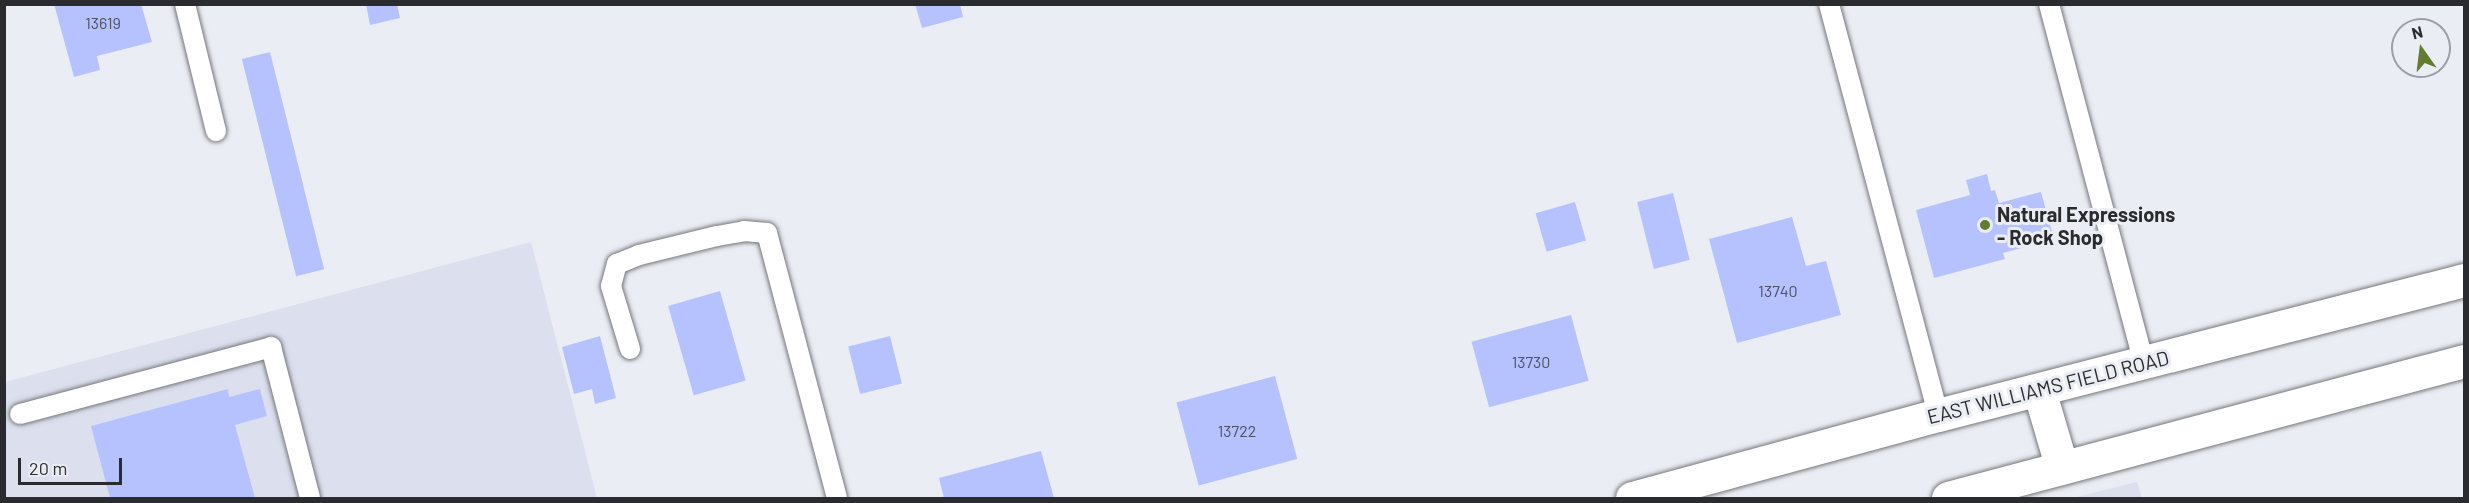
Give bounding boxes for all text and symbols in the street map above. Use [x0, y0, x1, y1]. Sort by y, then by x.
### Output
house number: 13619 [85, 13, 121, 33]
north arrow [2391, 18, 2451, 78]
text: N [2410, 21, 2424, 42]
place label: Natural Expressions - Rock Shop [1997, 202, 2175, 249]
marker: Natural Expressions - Rock Shop [1978, 218, 1992, 232]
house number: 13740 [1758, 281, 1798, 301]
street label: EAST WILLIAMS FIELD ROAD [1925, 345, 2171, 429]
house number: 13730 [1512, 352, 1550, 372]
house number: 13722 [1218, 421, 1256, 441]
scale bar [21, 446, 124, 484]
text: 20 m [29, 457, 67, 479]

